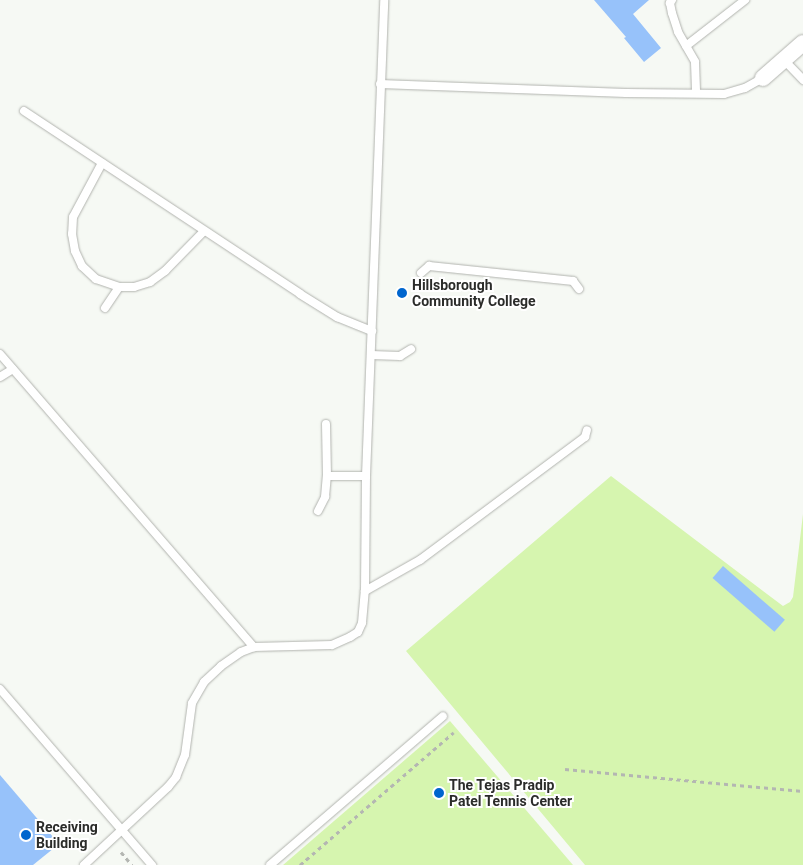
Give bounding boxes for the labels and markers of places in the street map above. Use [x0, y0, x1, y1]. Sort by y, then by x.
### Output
place label: Hillsborough Community College [412, 277, 536, 310]
marker: Hillsborough Community College [396, 287, 408, 299]
place label: The Tejas Pradip Patel Tennis Center [449, 777, 573, 810]
marker: The Tejas Pradip Patel Tennis Center [433, 787, 445, 799]
place label: Receiving Building [36, 819, 98, 852]
marker: Receiving Building [20, 829, 32, 841]

